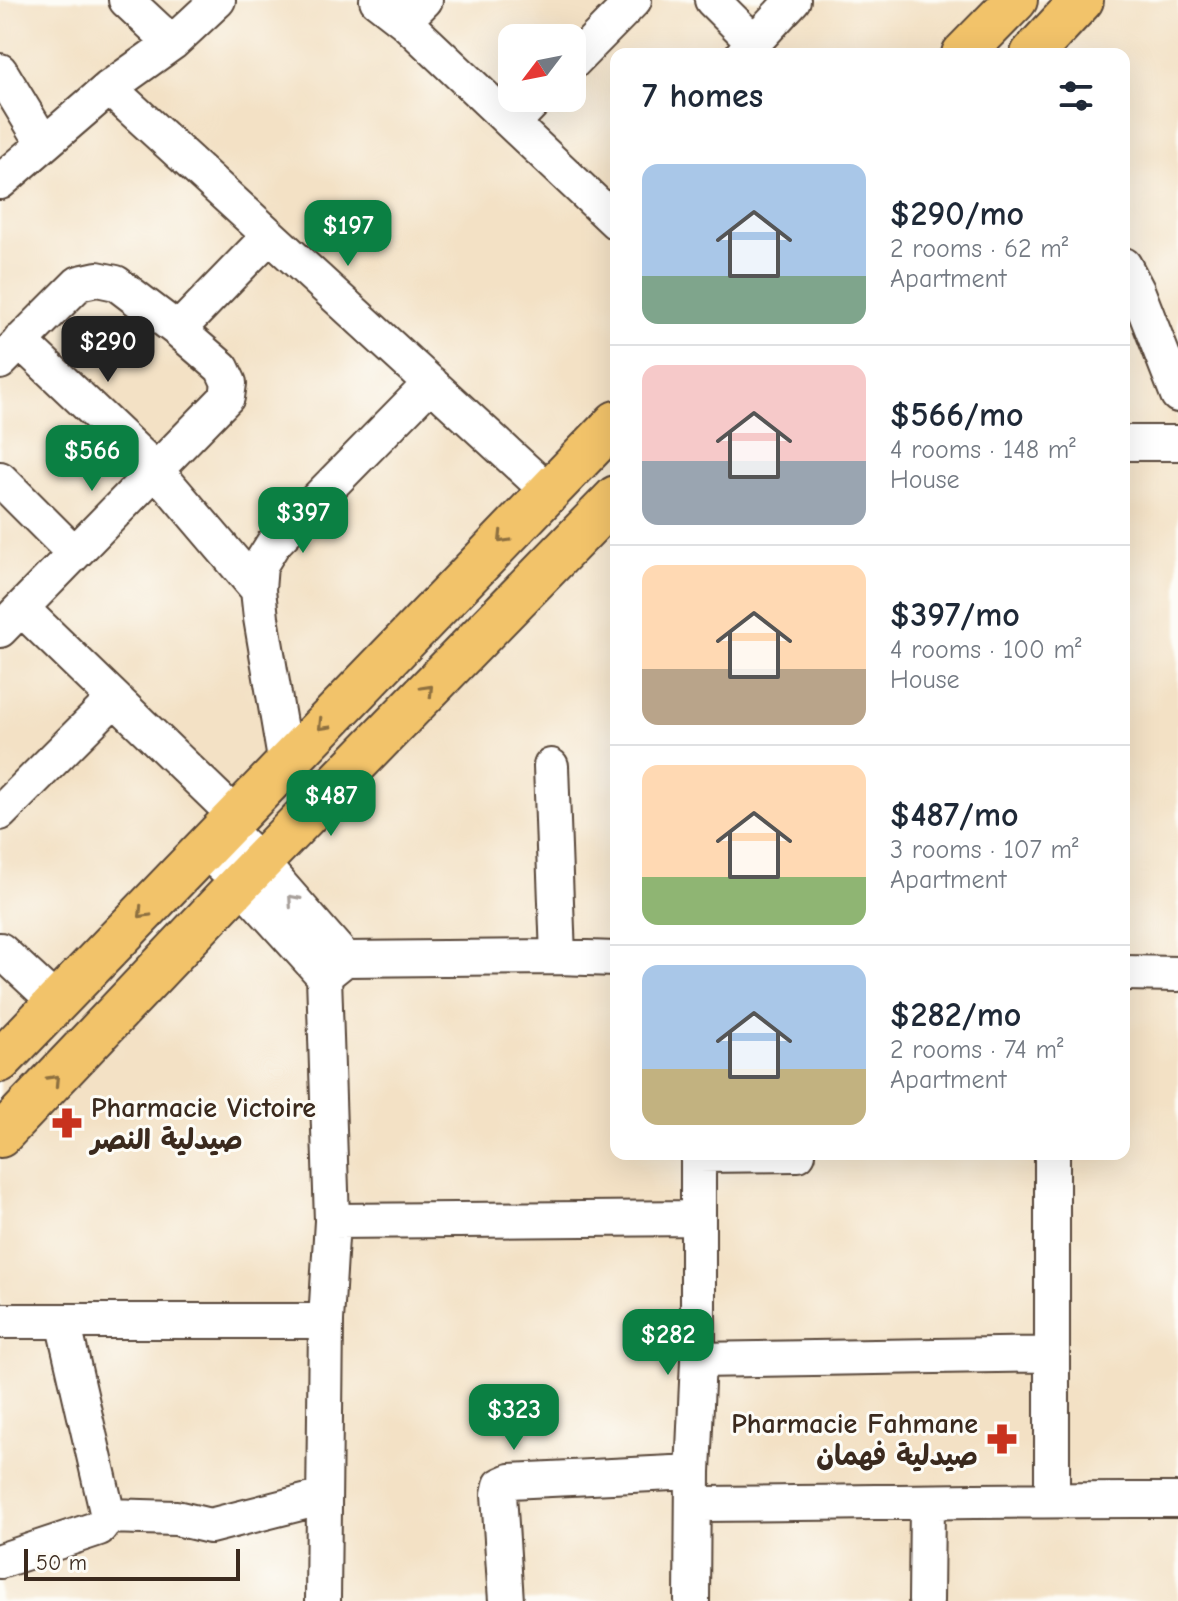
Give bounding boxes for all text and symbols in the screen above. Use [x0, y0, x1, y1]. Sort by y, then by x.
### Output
north arrow [498, 24, 586, 112]
map controls [498, 24, 586, 112]
icon: filters [1054, 74, 1098, 118]
text: 7 homes [642, 76, 763, 116]
text: $290/mo [890, 194, 1024, 234]
icon: home [706, 196, 802, 292]
pin: $197 [301, 200, 395, 268]
text: $197 [322, 211, 374, 241]
text: 2 rooms · 62 m² [890, 234, 1068, 264]
text: Apartment [890, 264, 1006, 294]
pin: $290 [61, 316, 155, 384]
text: $290 [79, 327, 137, 357]
text: $566/mo [890, 395, 1024, 435]
icon: home [706, 397, 802, 493]
pin: $566 [45, 425, 139, 493]
text: 4 rooms · 148 m² [890, 435, 1076, 465]
text: $566 [64, 436, 120, 466]
text: House [890, 465, 960, 495]
pin: $397 [256, 487, 350, 555]
text: $397 [276, 498, 330, 528]
one-way arrow [498, 529, 513, 543]
text: $397/mo [890, 595, 1020, 635]
icon: home [706, 597, 802, 693]
text: 4 rooms · 100 m² [890, 635, 1082, 665]
text: House [890, 665, 960, 695]
one-way arrow [419, 685, 434, 699]
one-way arrow [319, 716, 333, 731]
pin: $487 [284, 770, 378, 838]
text: $487 [305, 781, 357, 811]
text: $487/mo [890, 795, 1019, 835]
icon: home [706, 797, 802, 893]
text: 3 rooms · 107 m² [890, 835, 1079, 865]
text: Apartment [890, 865, 1006, 895]
one-way arrow [288, 895, 303, 910]
one-way arrow [138, 904, 152, 918]
text: $282/mo [890, 995, 1021, 1035]
icon: home [706, 997, 802, 1093]
text: 2 rooms · 74 m² [890, 1035, 1063, 1065]
text: Apartment [890, 1065, 1006, 1095]
one-way arrow [45, 1074, 59, 1089]
place label: Pharmacie Victoire صيدلية النصر [88, 1092, 316, 1156]
pharmacy icon: Pharmacie Victoire صيدلية النصر [50, 1106, 84, 1140]
pin: $282 [621, 1309, 715, 1377]
text: $282 [641, 1320, 695, 1350]
pin: $323 [467, 1384, 561, 1452]
text: $323 [487, 1395, 541, 1425]
place label: Pharmacie Fahmane صيدلية فهمان [731, 1408, 978, 1472]
pharmacy icon: Pharmacie Fahmane صيدلية فهمان [985, 1422, 1019, 1456]
scale bar [24, 1545, 240, 1581]
text: 50 m [36, 1550, 87, 1576]

